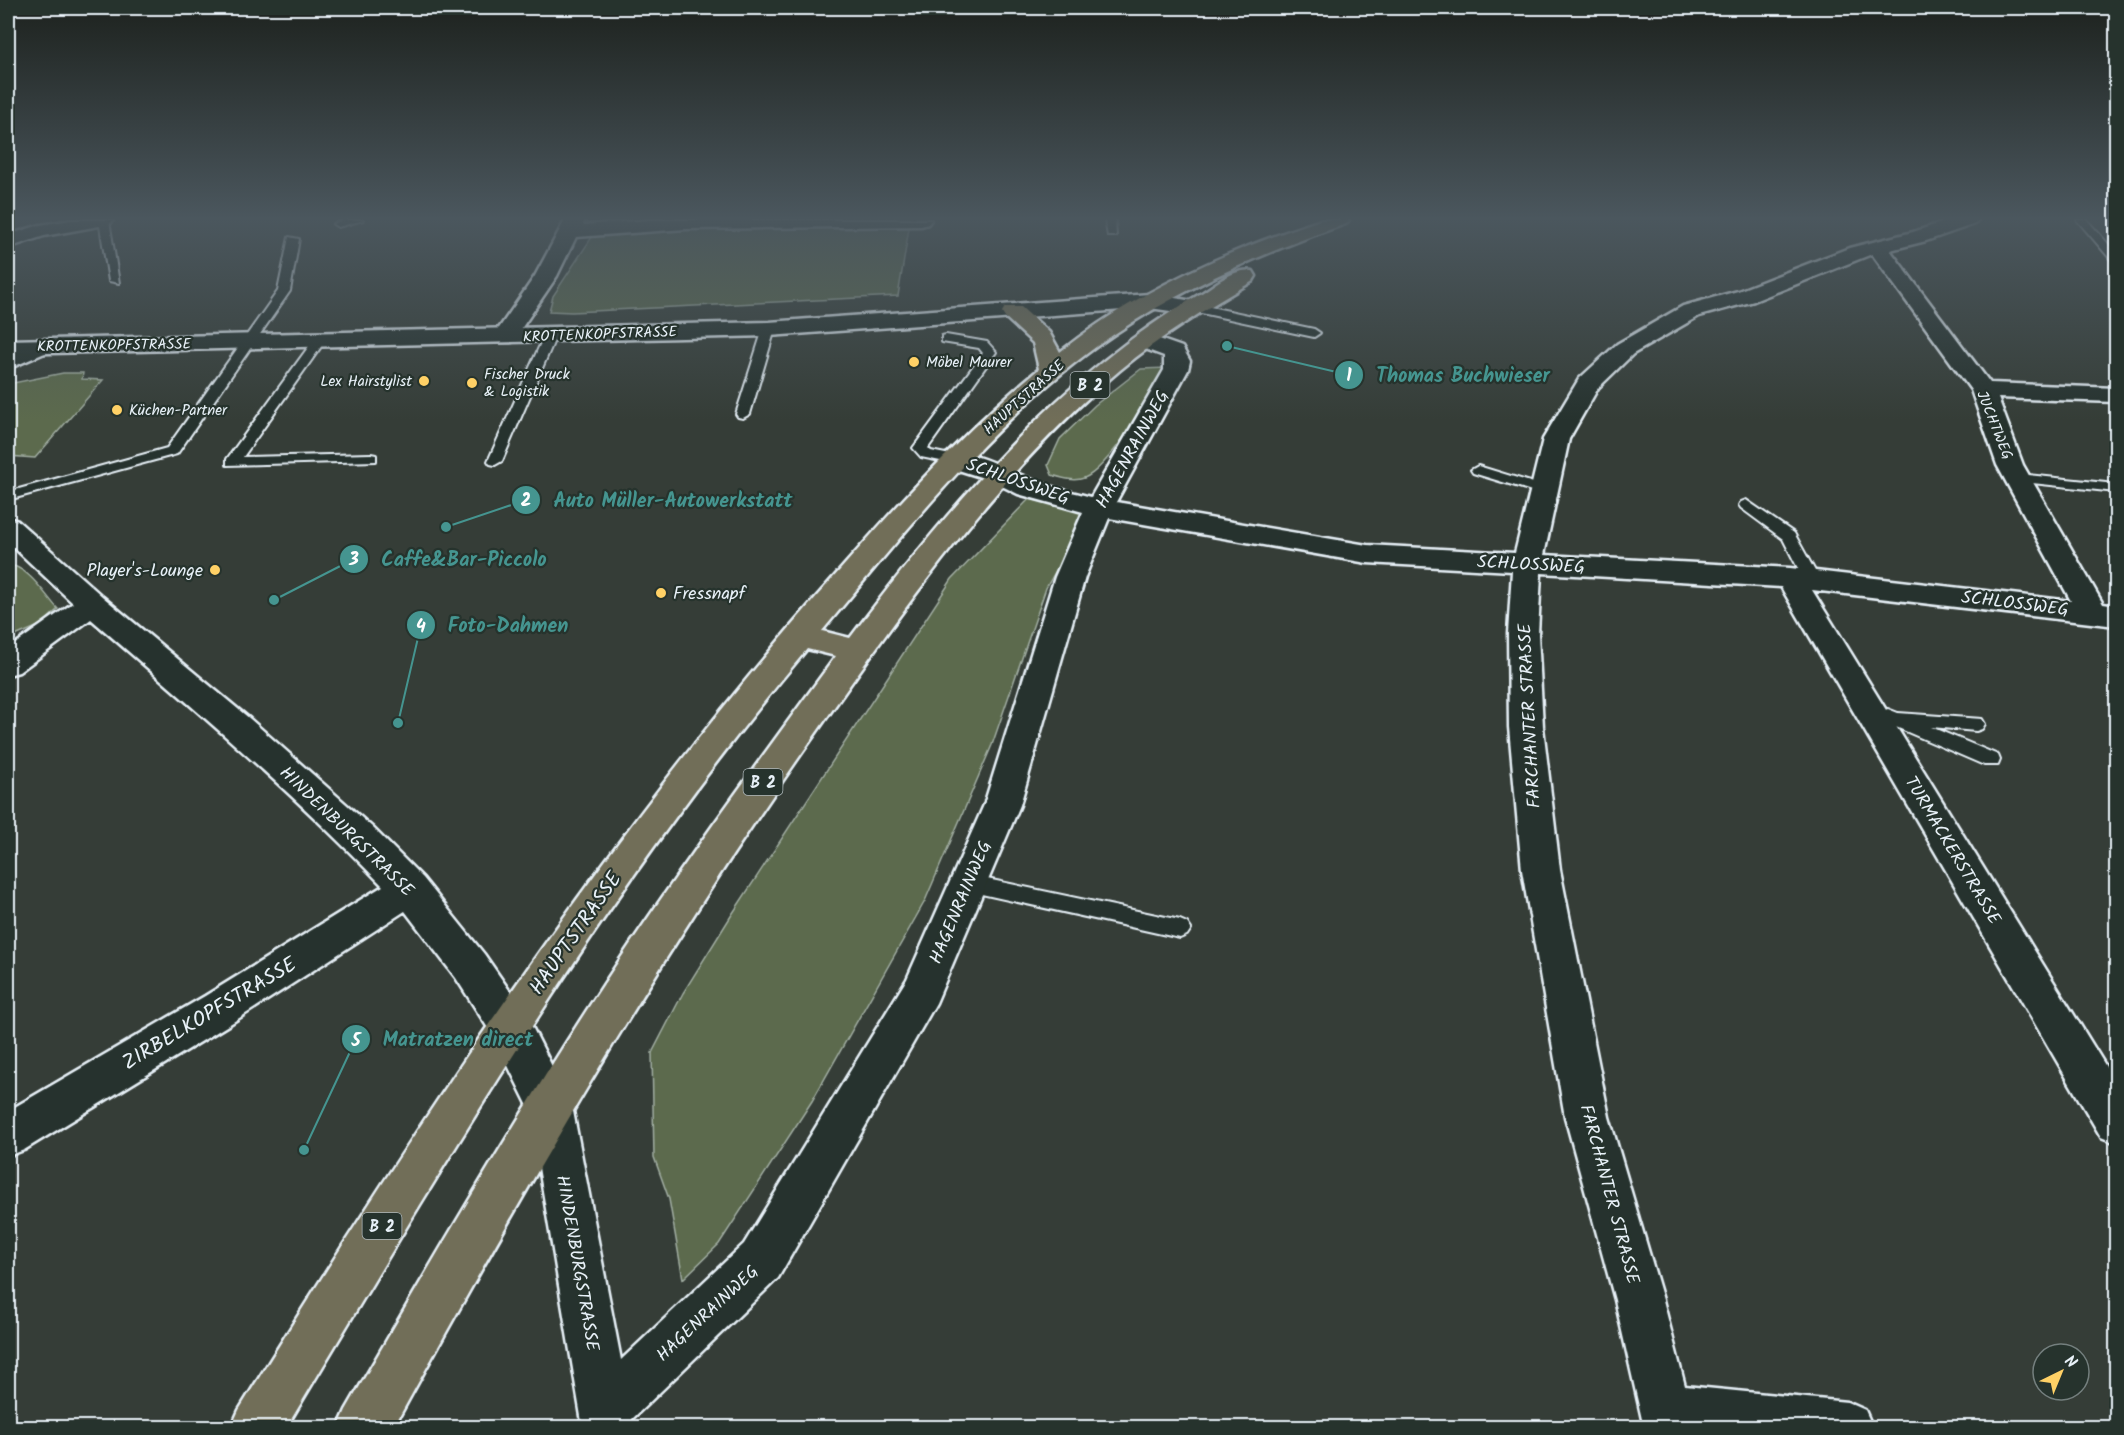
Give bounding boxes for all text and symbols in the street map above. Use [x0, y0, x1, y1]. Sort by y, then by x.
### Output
street label: KROTTENKOPFSTRASSE [522, 320, 679, 350]
street label: KROTTENKOPFSTRASSE [37, 333, 193, 359]
place label: Möbel Maurer [926, 351, 1013, 375]
street label: HAUPTSTRASSE [978, 354, 1072, 441]
marker: Möbel Maurer [907, 355, 921, 369]
callout: Thomas Buchwieser [1334, 356, 1562, 394]
text: Thomas Buchwieser [1376, 361, 1551, 393]
text: 1 [1346, 362, 1352, 391]
place label: Fischer Druck & Logistik [484, 363, 571, 404]
place label: Lex Hairstylist [320, 370, 412, 394]
road number: B 2 [1070, 372, 1110, 398]
marker: Lex Hairstylist [417, 374, 431, 388]
marker: Fischer Druck & Logistik [465, 376, 479, 390]
street label: HAGENRAINWEG [1089, 385, 1178, 514]
street label: JUCHTWEG [1969, 387, 2019, 464]
place label: Küchen-Partner [129, 399, 228, 423]
marker: Küchen-Partner [110, 403, 124, 417]
street label: SCHLOSSWEG [962, 451, 1073, 514]
callout: Auto Müller-Autowerkstatt [511, 481, 804, 519]
text: Auto Müller-Autowerkstatt [553, 486, 794, 518]
text: 2 [521, 487, 531, 516]
callout: Caffe&Bar-Piccolo [339, 540, 558, 578]
text: Caffe&Bar-Piccolo [381, 545, 547, 577]
text: 3 [348, 546, 359, 575]
street label: SCHLOSSWEG [1476, 548, 1586, 583]
place label: Player's-Lounge [86, 557, 203, 586]
marker: Player's-Lounge [208, 563, 222, 577]
place label: Fressnapf [673, 580, 747, 609]
street label: SCHLOSSWEG [1959, 584, 2070, 625]
marker: Fressnapf [654, 586, 668, 600]
callout: Foto-Dahmen [406, 606, 580, 644]
text: Foto-Dahmen [448, 611, 568, 643]
text: 4 [416, 613, 426, 642]
street label: FARCHANTER STRASSE [1511, 622, 1550, 809]
street label: HINDENBURGSTRASSE [272, 760, 420, 905]
road number: B 2 [744, 769, 783, 795]
street label: TURMACKERSTRASSE [1896, 771, 2008, 931]
street label: HAGENRAINWEG [922, 836, 1000, 969]
street label: HAUPTSTRASSE [521, 865, 631, 1002]
street label: ZIRBELKOPFSTRASSE [116, 949, 304, 1080]
callout: Matratzen direct [341, 1020, 546, 1058]
text: Matratzen direct [383, 1025, 534, 1057]
text: 5 [350, 1027, 362, 1056]
street label: FARCHANTER STRASSE [1571, 1101, 1647, 1288]
street label: HINDENBURGSTRASSE [547, 1173, 606, 1354]
road number: B 2 [362, 1213, 401, 1239]
street label: HAGENRAINWEG [650, 1259, 766, 1370]
north arrow [2031, 1342, 2091, 1402]
text: N [2058, 1350, 2082, 1375]

